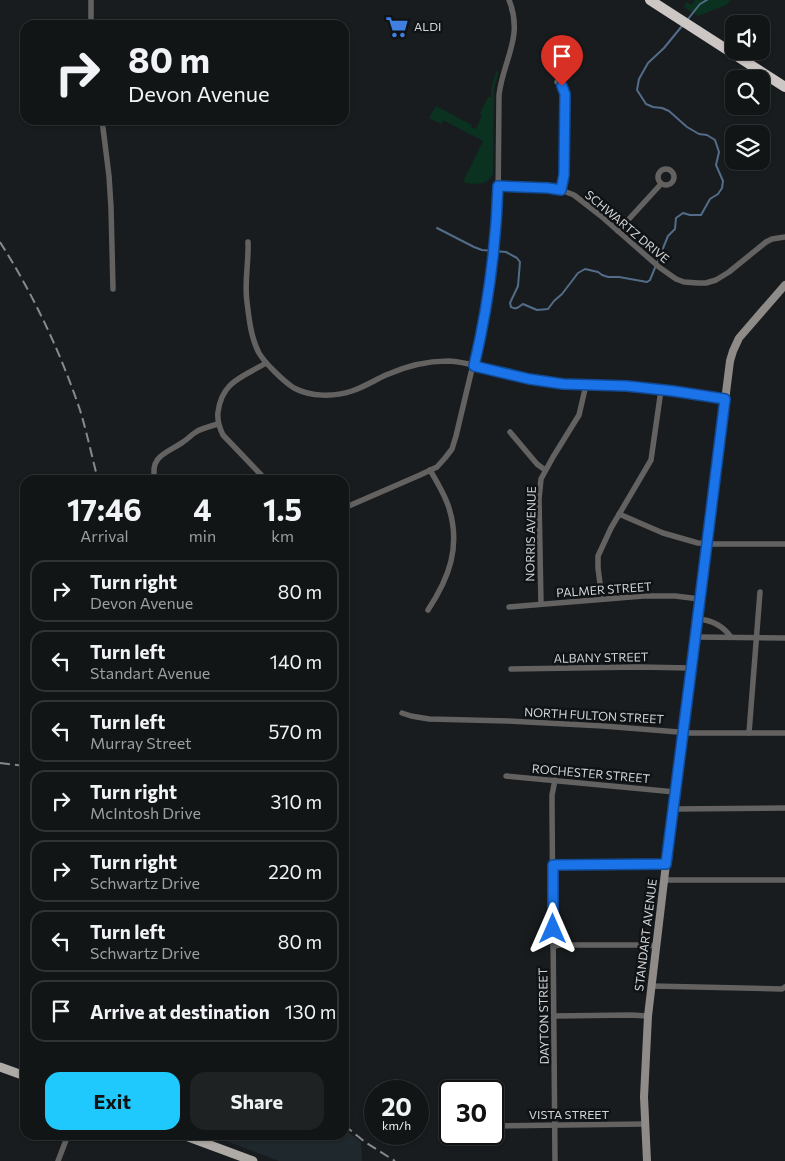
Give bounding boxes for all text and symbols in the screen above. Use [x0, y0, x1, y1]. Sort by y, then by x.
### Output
supermarket icon: ALDI [384, 14, 410, 40]
map controls [725, 15, 770, 170]
button: sound [725, 15, 770, 60]
place label: ALDI [414, 19, 441, 33]
pin [541, 35, 583, 86]
text: 80 m [128, 37, 210, 80]
icon: right [45, 40, 110, 105]
icon: arrive [548, 42, 576, 70]
button: search [725, 70, 770, 115]
text: Devon Avenue [128, 80, 270, 107]
button: layers [725, 125, 770, 170]
street label: SCHWARTZ DRIVE [583, 187, 672, 265]
street label: NORRIS AVENUE [522, 486, 538, 582]
text: 17:46 [67, 490, 142, 527]
text: 4 [193, 490, 212, 527]
text: 1.5 [263, 490, 302, 527]
text: Arrival [80, 526, 129, 545]
text: min [189, 526, 216, 545]
text: km [271, 526, 294, 545]
text: Turn right [90, 570, 177, 593]
icon: right [47, 577, 75, 605]
street label: PALMER STREET [556, 579, 652, 599]
text: 80 m [278, 580, 322, 603]
text: Devon Avenue [90, 593, 193, 612]
text: Turn left [90, 640, 165, 663]
icon: left [47, 647, 75, 675]
street label: ALBANY STREET [553, 649, 649, 665]
text: 140 m [270, 650, 322, 673]
text: Standart Avenue [90, 663, 210, 682]
street label: NORTH FULTON STREET [524, 704, 665, 726]
text: Turn left [90, 710, 165, 733]
icon: left [47, 717, 75, 745]
text: 570 m [268, 720, 322, 743]
text: Murray Street [90, 733, 192, 752]
street label: ROCHESTER STREET [531, 761, 651, 785]
text: Turn right [90, 780, 177, 803]
icon: right [47, 787, 75, 815]
text: 310 m [270, 790, 322, 813]
text: McIntosh Drive [90, 803, 201, 822]
text: Turn right [90, 850, 177, 873]
icon: right [47, 857, 75, 885]
text: 220 m [268, 860, 322, 883]
text: Schwartz Drive [90, 873, 200, 892]
street label: STANDART AVENUE [631, 878, 659, 992]
position arrow [526, 902, 578, 954]
text: Turn left [90, 920, 165, 943]
icon: left [47, 927, 75, 955]
text: 80 m [278, 930, 322, 953]
text: Schwartz Drive [90, 943, 200, 962]
street label: DAYTON STREET [535, 967, 551, 1064]
icon: arrive [47, 997, 75, 1025]
text: Arrive at destination [90, 1000, 270, 1023]
text: 130 m [285, 1000, 336, 1023]
button: Exit [45, 1072, 180, 1130]
button: Share [190, 1072, 324, 1130]
speed limit sign: 30 [439, 1080, 504, 1145]
text: 20 [381, 1091, 412, 1121]
street label: VISTA STREET [529, 1107, 609, 1121]
text: km/h [382, 1118, 411, 1132]

